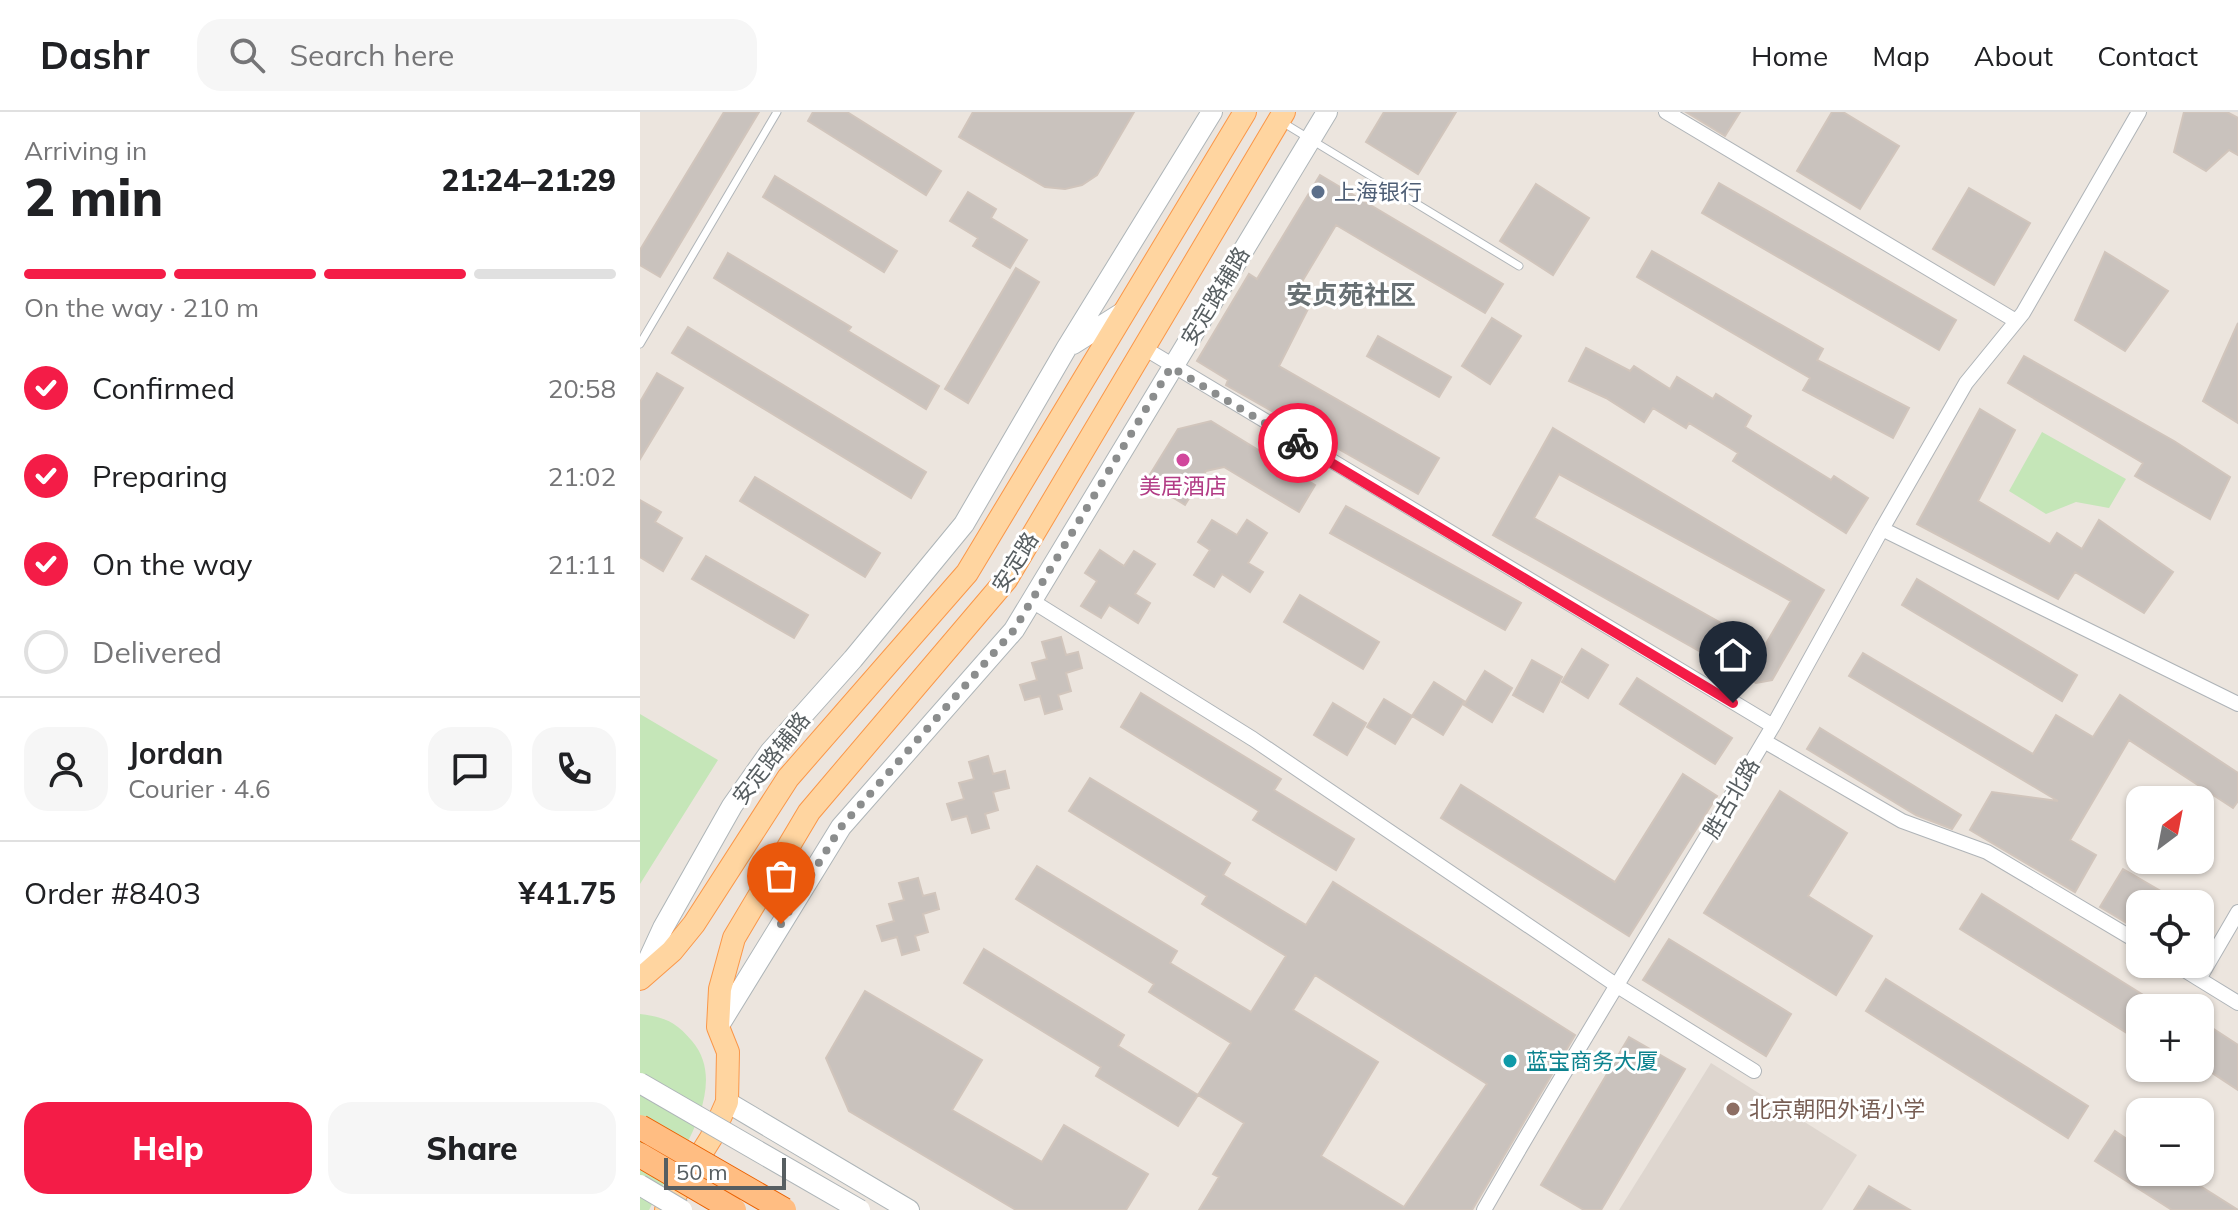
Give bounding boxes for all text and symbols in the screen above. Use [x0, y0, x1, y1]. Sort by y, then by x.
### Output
search box [197, 19, 757, 91]
text: Dashr [40, 31, 149, 79]
icon: search [225, 33, 269, 77]
text: Search here [289, 36, 454, 74]
text: Home [1751, 38, 1828, 73]
text: Map [1872, 38, 1930, 73]
text: About [1974, 38, 2053, 73]
text: Contact [2097, 38, 2198, 73]
text: Arriving in [24, 134, 147, 167]
text: 21:24–21:29 [441, 161, 616, 199]
text: 2 min [24, 164, 163, 229]
place label: 上海银行 [1334, 178, 1422, 206]
marker: 上海银行 [1309, 183, 1327, 201]
street label: 安定路辅路 [1175, 242, 1255, 350]
district label: 安贞苑社区 [1286, 278, 1416, 311]
text: On the way · 210 m [24, 291, 259, 324]
icon: check [24, 366, 68, 410]
text: Confirmed [92, 369, 235, 407]
text: 20:58 [548, 372, 616, 405]
courier [1258, 403, 1338, 483]
icon: bike [1276, 421, 1320, 465]
marker: 美居酒店 [1174, 451, 1192, 469]
icon: check [24, 454, 68, 498]
text: Preparing [92, 457, 228, 495]
text: 21:02 [548, 460, 616, 493]
place label: 美居酒店 [1139, 472, 1227, 500]
street label: 安定路 [986, 527, 1044, 597]
icon: check [24, 542, 68, 586]
text: On the way [92, 545, 252, 583]
text: 21:11 [548, 548, 616, 581]
pin [1699, 621, 1767, 703]
text: Delivered [92, 633, 222, 671]
icon: home [1711, 633, 1755, 677]
street label: 安定路辅路 [726, 706, 816, 810]
button: person [24, 727, 108, 811]
button: chat [428, 727, 512, 811]
button: phone [532, 727, 616, 811]
text: Jordan [128, 734, 223, 772]
street label: 胜古北路 [1697, 753, 1765, 843]
text: Courier · 4.6 [128, 772, 271, 805]
north arrow [2126, 786, 2214, 874]
map controls [2126, 786, 2214, 1186]
pin [747, 842, 815, 924]
icon: bag [759, 854, 803, 898]
text: Order #8403 [24, 874, 201, 912]
text: ¥41.75 [519, 874, 616, 912]
button: locate [2126, 890, 2214, 978]
button: + [2126, 994, 2214, 1082]
place label: 蓝宝商务大厦 [1526, 1047, 1658, 1075]
marker: 蓝宝商务大厦 [1501, 1052, 1519, 1070]
place label: 北京朝阳外语小学 [1749, 1095, 1925, 1123]
button: − [2126, 1098, 2214, 1186]
marker: 北京朝阳外语小学 [1724, 1100, 1742, 1118]
button: Help [24, 1102, 312, 1194]
button: Share [328, 1102, 616, 1194]
scale bar [664, 1154, 786, 1190]
text: 50 m [676, 1158, 727, 1186]

